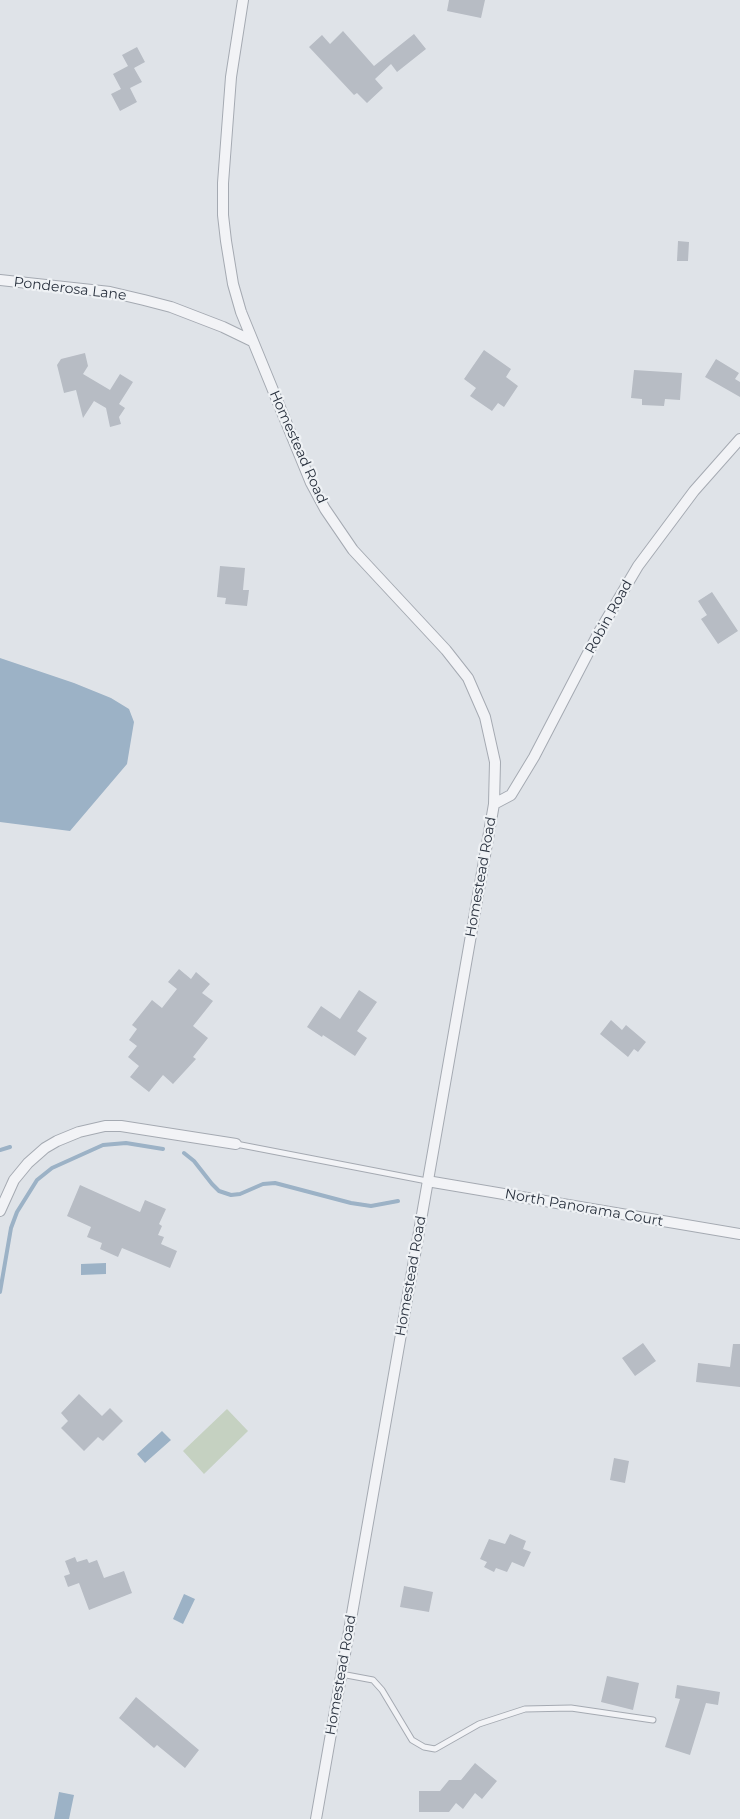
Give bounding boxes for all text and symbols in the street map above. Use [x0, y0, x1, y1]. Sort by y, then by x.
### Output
street label: Ponderosa Lane [13, 274, 127, 304]
street label: Homestead Road [266, 388, 330, 506]
street label: Robin Road [582, 577, 636, 657]
street label: Homestead Road [462, 815, 500, 939]
street label: North Panorama Court [503, 1186, 665, 1230]
street label: Homestead Road [392, 1214, 430, 1338]
street label: Homestead Road [322, 1613, 360, 1737]

